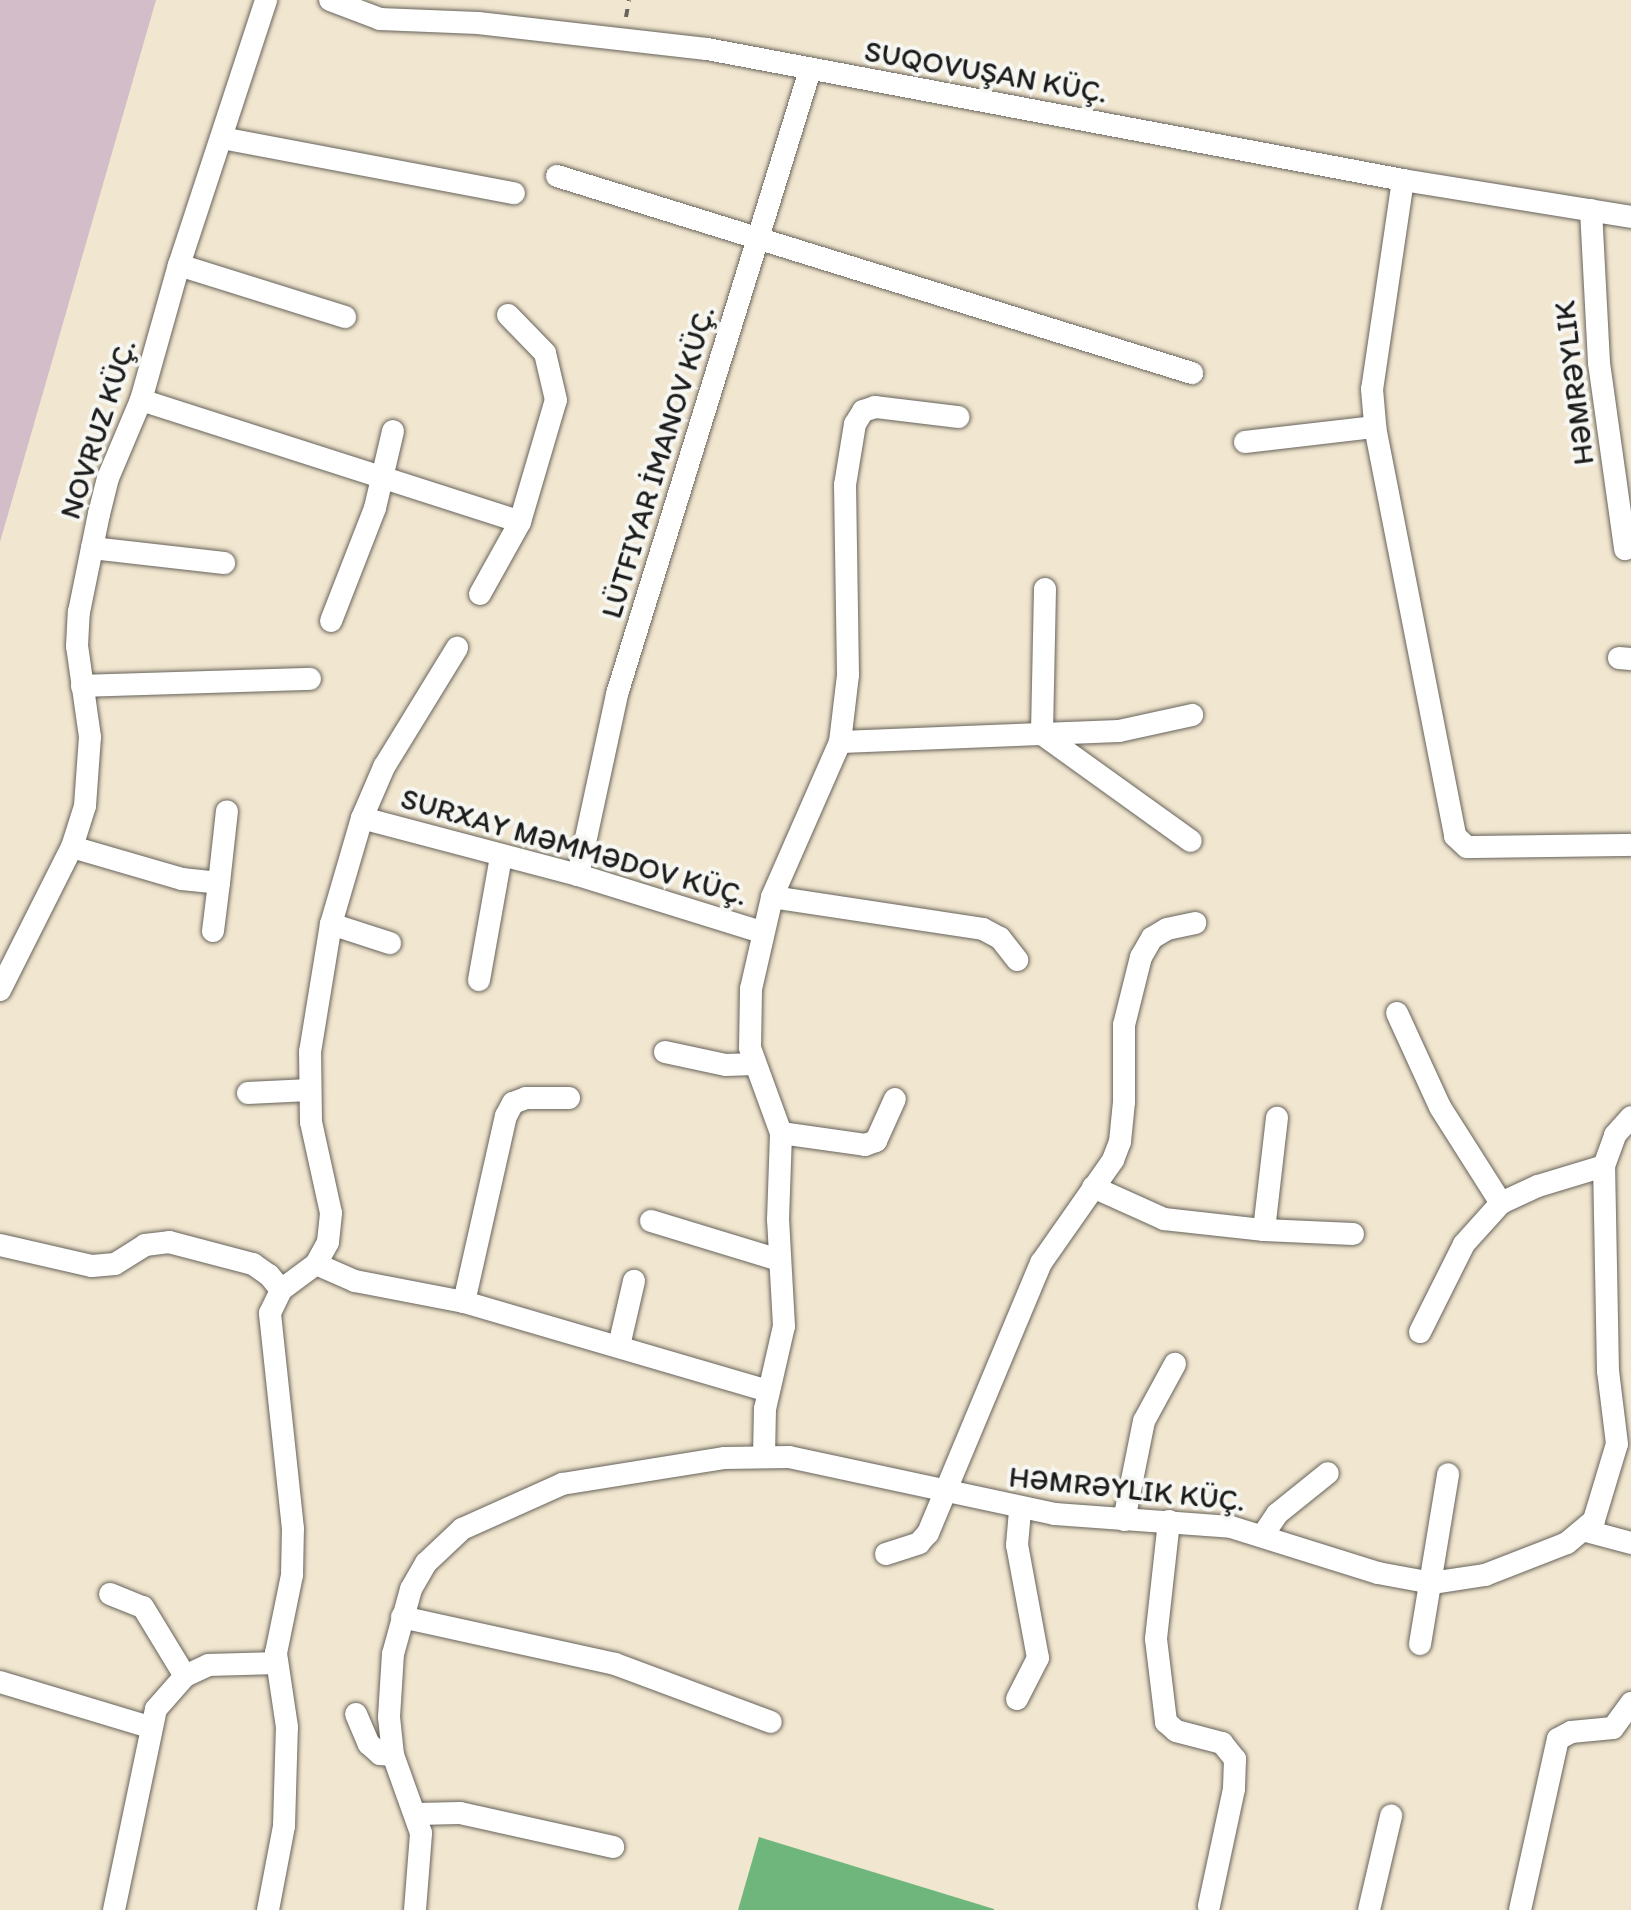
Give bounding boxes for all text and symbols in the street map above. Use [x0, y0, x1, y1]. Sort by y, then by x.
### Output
street label: SUQOVUŞAN KÜÇ. [861, 33, 1111, 111]
street label: HƏMRƏYLIK [1546, 299, 1602, 467]
street label: LÜTFIYAR İMANOV KÜÇ. [593, 301, 723, 623]
street label: NOVRUZ KÜÇ. [52, 334, 144, 524]
street label: SURXAY MƏMMƏDOV KÜÇ. [396, 780, 752, 914]
street label: HƏMRƏYLIK KÜÇ. [1007, 1459, 1247, 1519]

